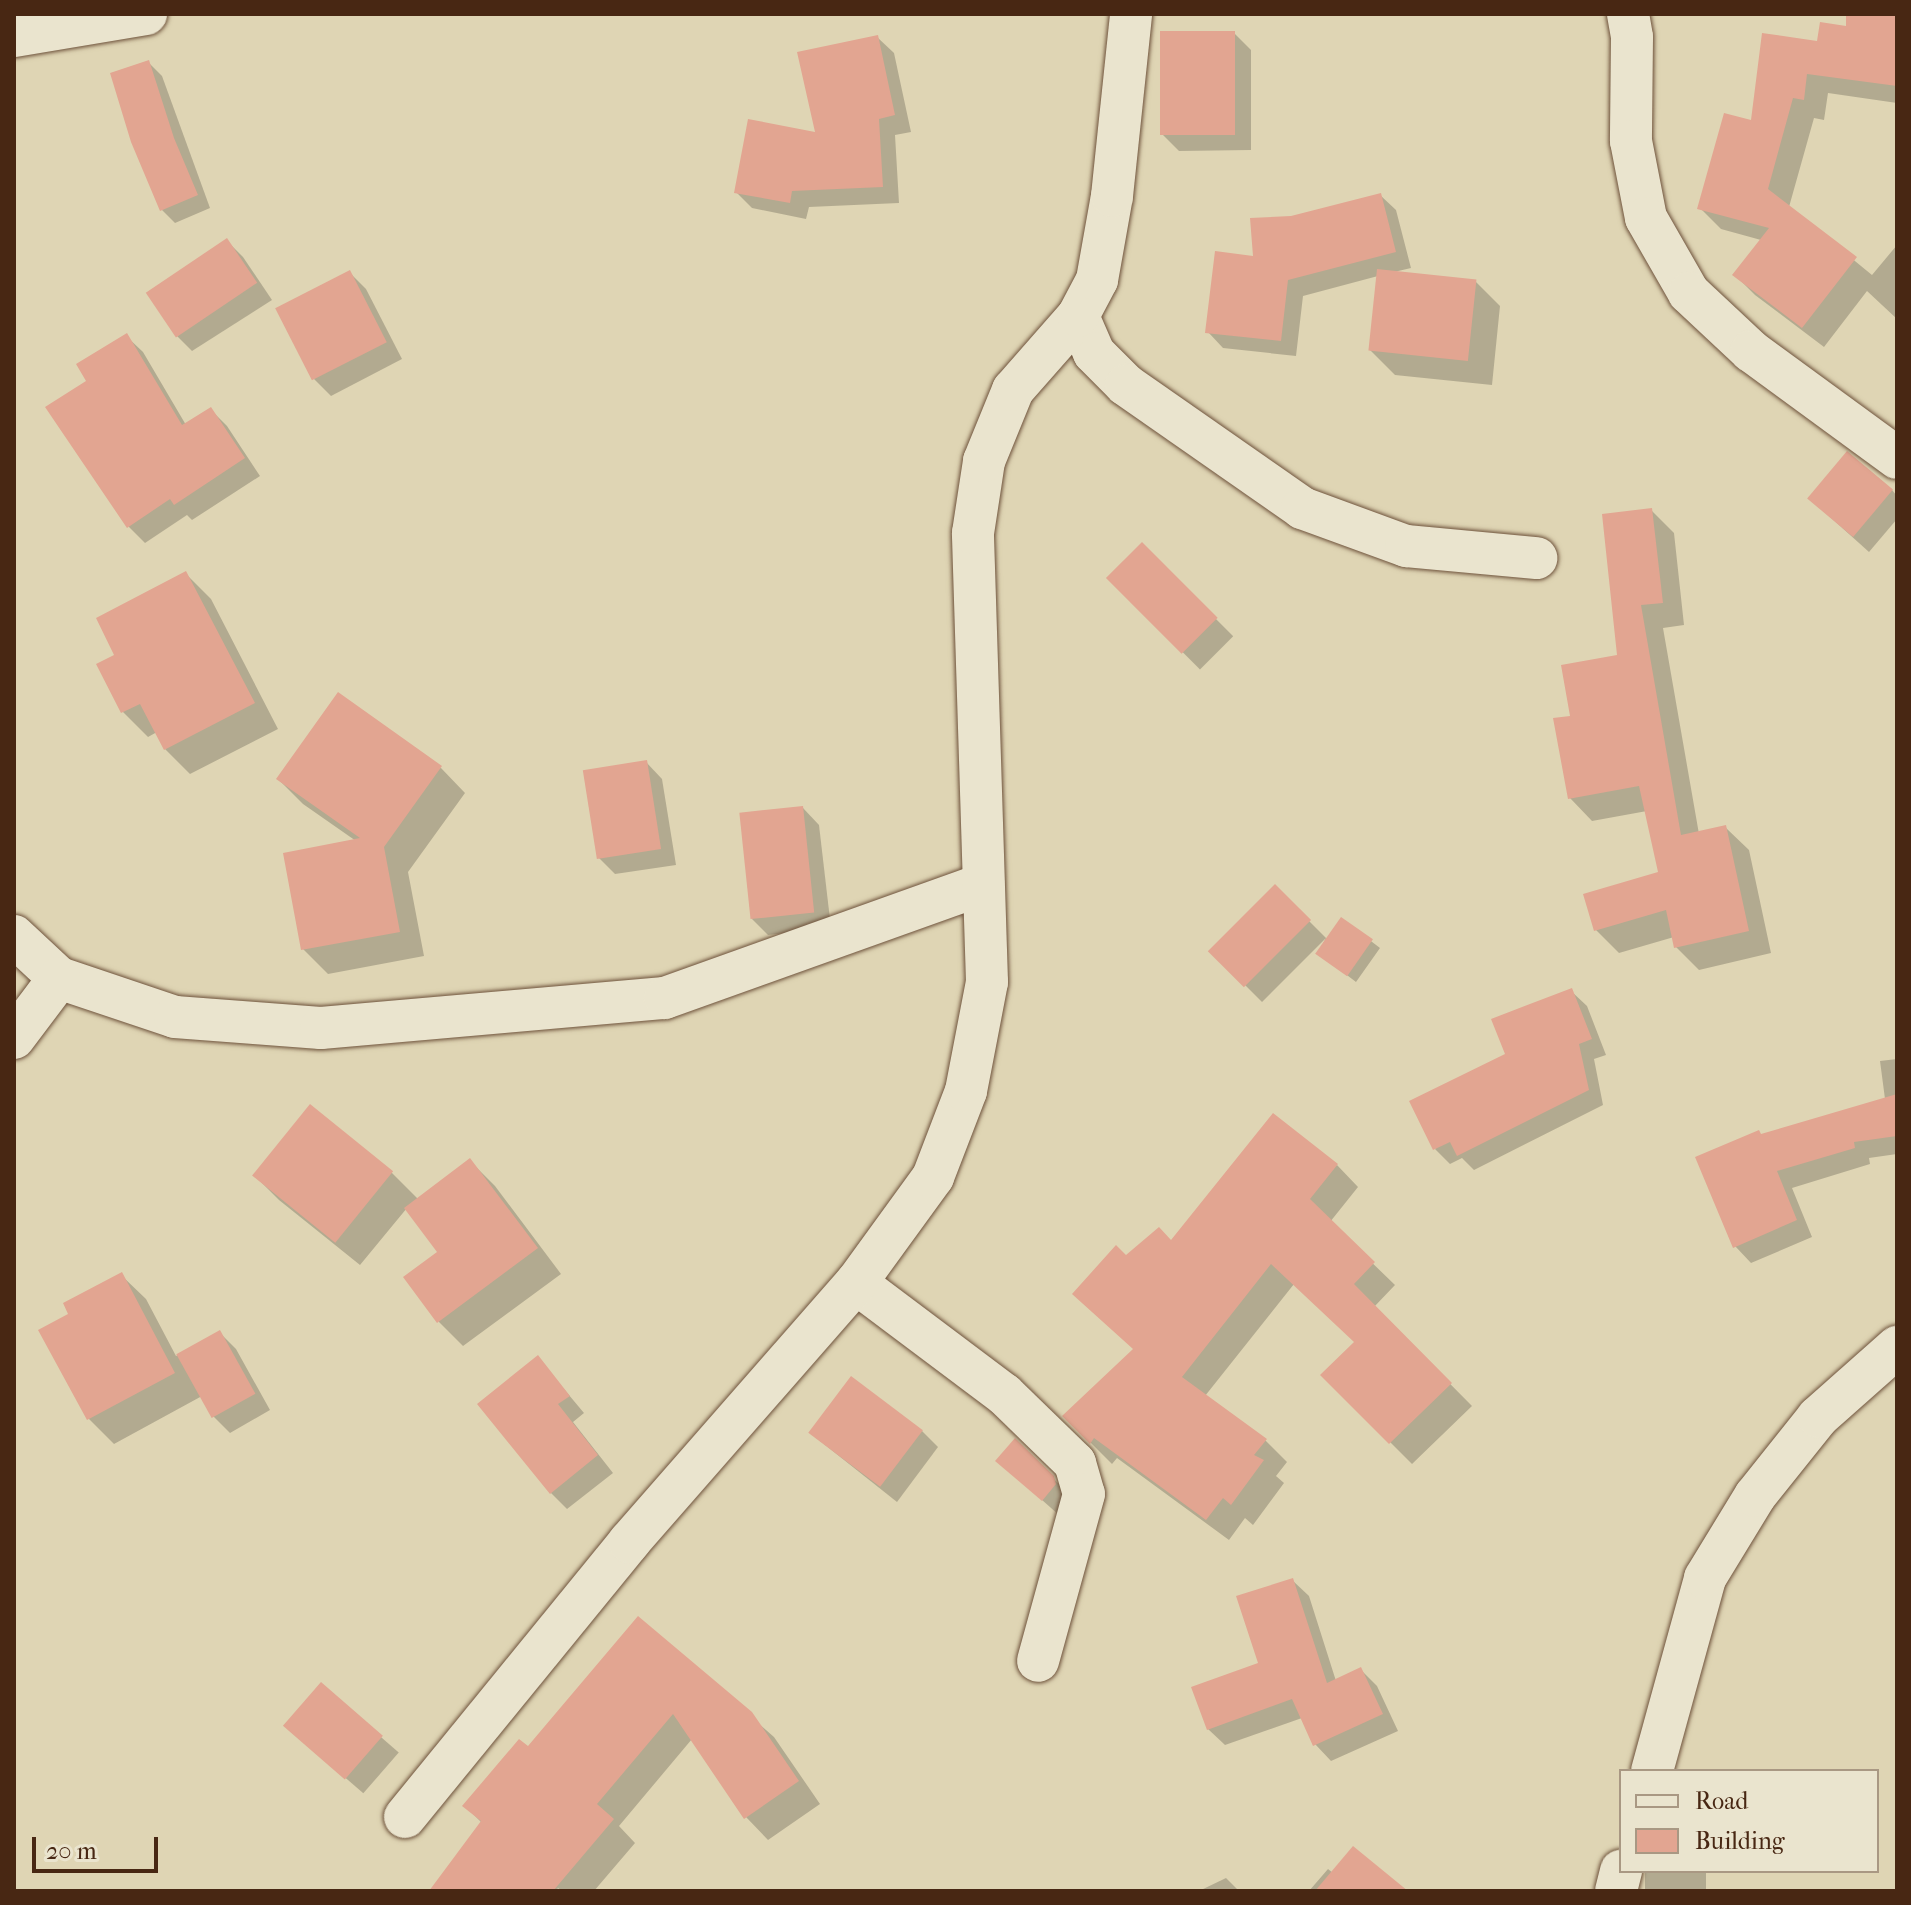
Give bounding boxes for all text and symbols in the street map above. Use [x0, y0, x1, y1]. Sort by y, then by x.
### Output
legend [1619, 1769, 1879, 1873]
text: Road [1695, 1787, 1748, 1815]
scale bar [36, 1821, 162, 1871]
text: Building [1695, 1827, 1785, 1855]
text: 20 m [46, 1837, 97, 1865]

